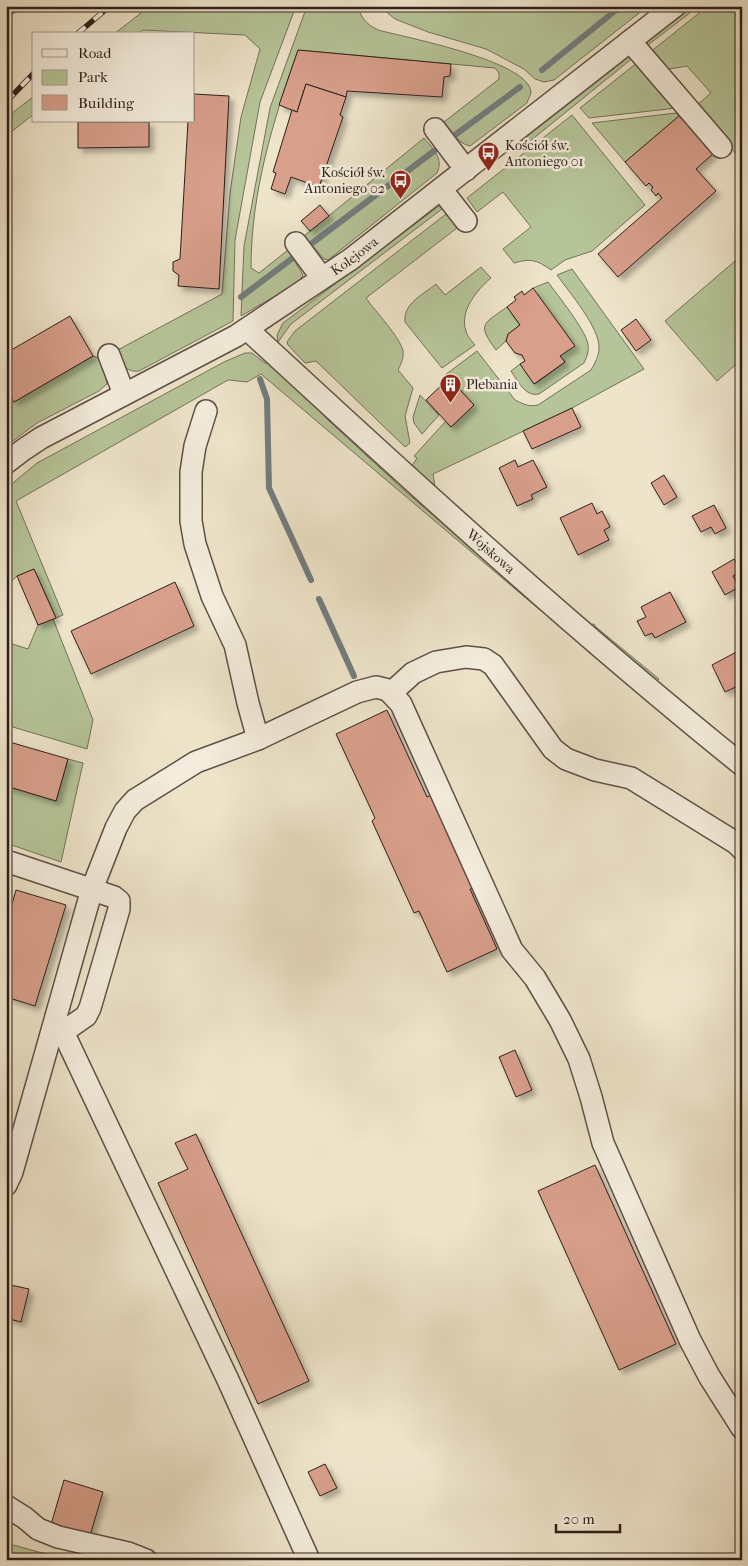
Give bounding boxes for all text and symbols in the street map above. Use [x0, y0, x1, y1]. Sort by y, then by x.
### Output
legend [32, 32, 195, 122]
text: Road [78, 44, 112, 62]
text: Park [78, 68, 108, 86]
text: Building [78, 94, 135, 112]
place label: Kościół św. Antoniego 01 [504, 137, 583, 170]
bus stop icon: Kościół św. Antoniego 01 [477, 141, 501, 172]
place label: Kościół św. Antoniego 02 [303, 164, 385, 197]
bus stop icon: Kościół św. Antoniego 02 [389, 168, 413, 199]
street label: Kolejowa [328, 233, 382, 279]
building icon: Plebania [438, 372, 462, 403]
place label: Plebania [466, 376, 518, 393]
street label: Wojskowa [462, 525, 519, 578]
scale bar [556, 1501, 619, 1533]
text: 20 m [563, 1510, 595, 1528]

